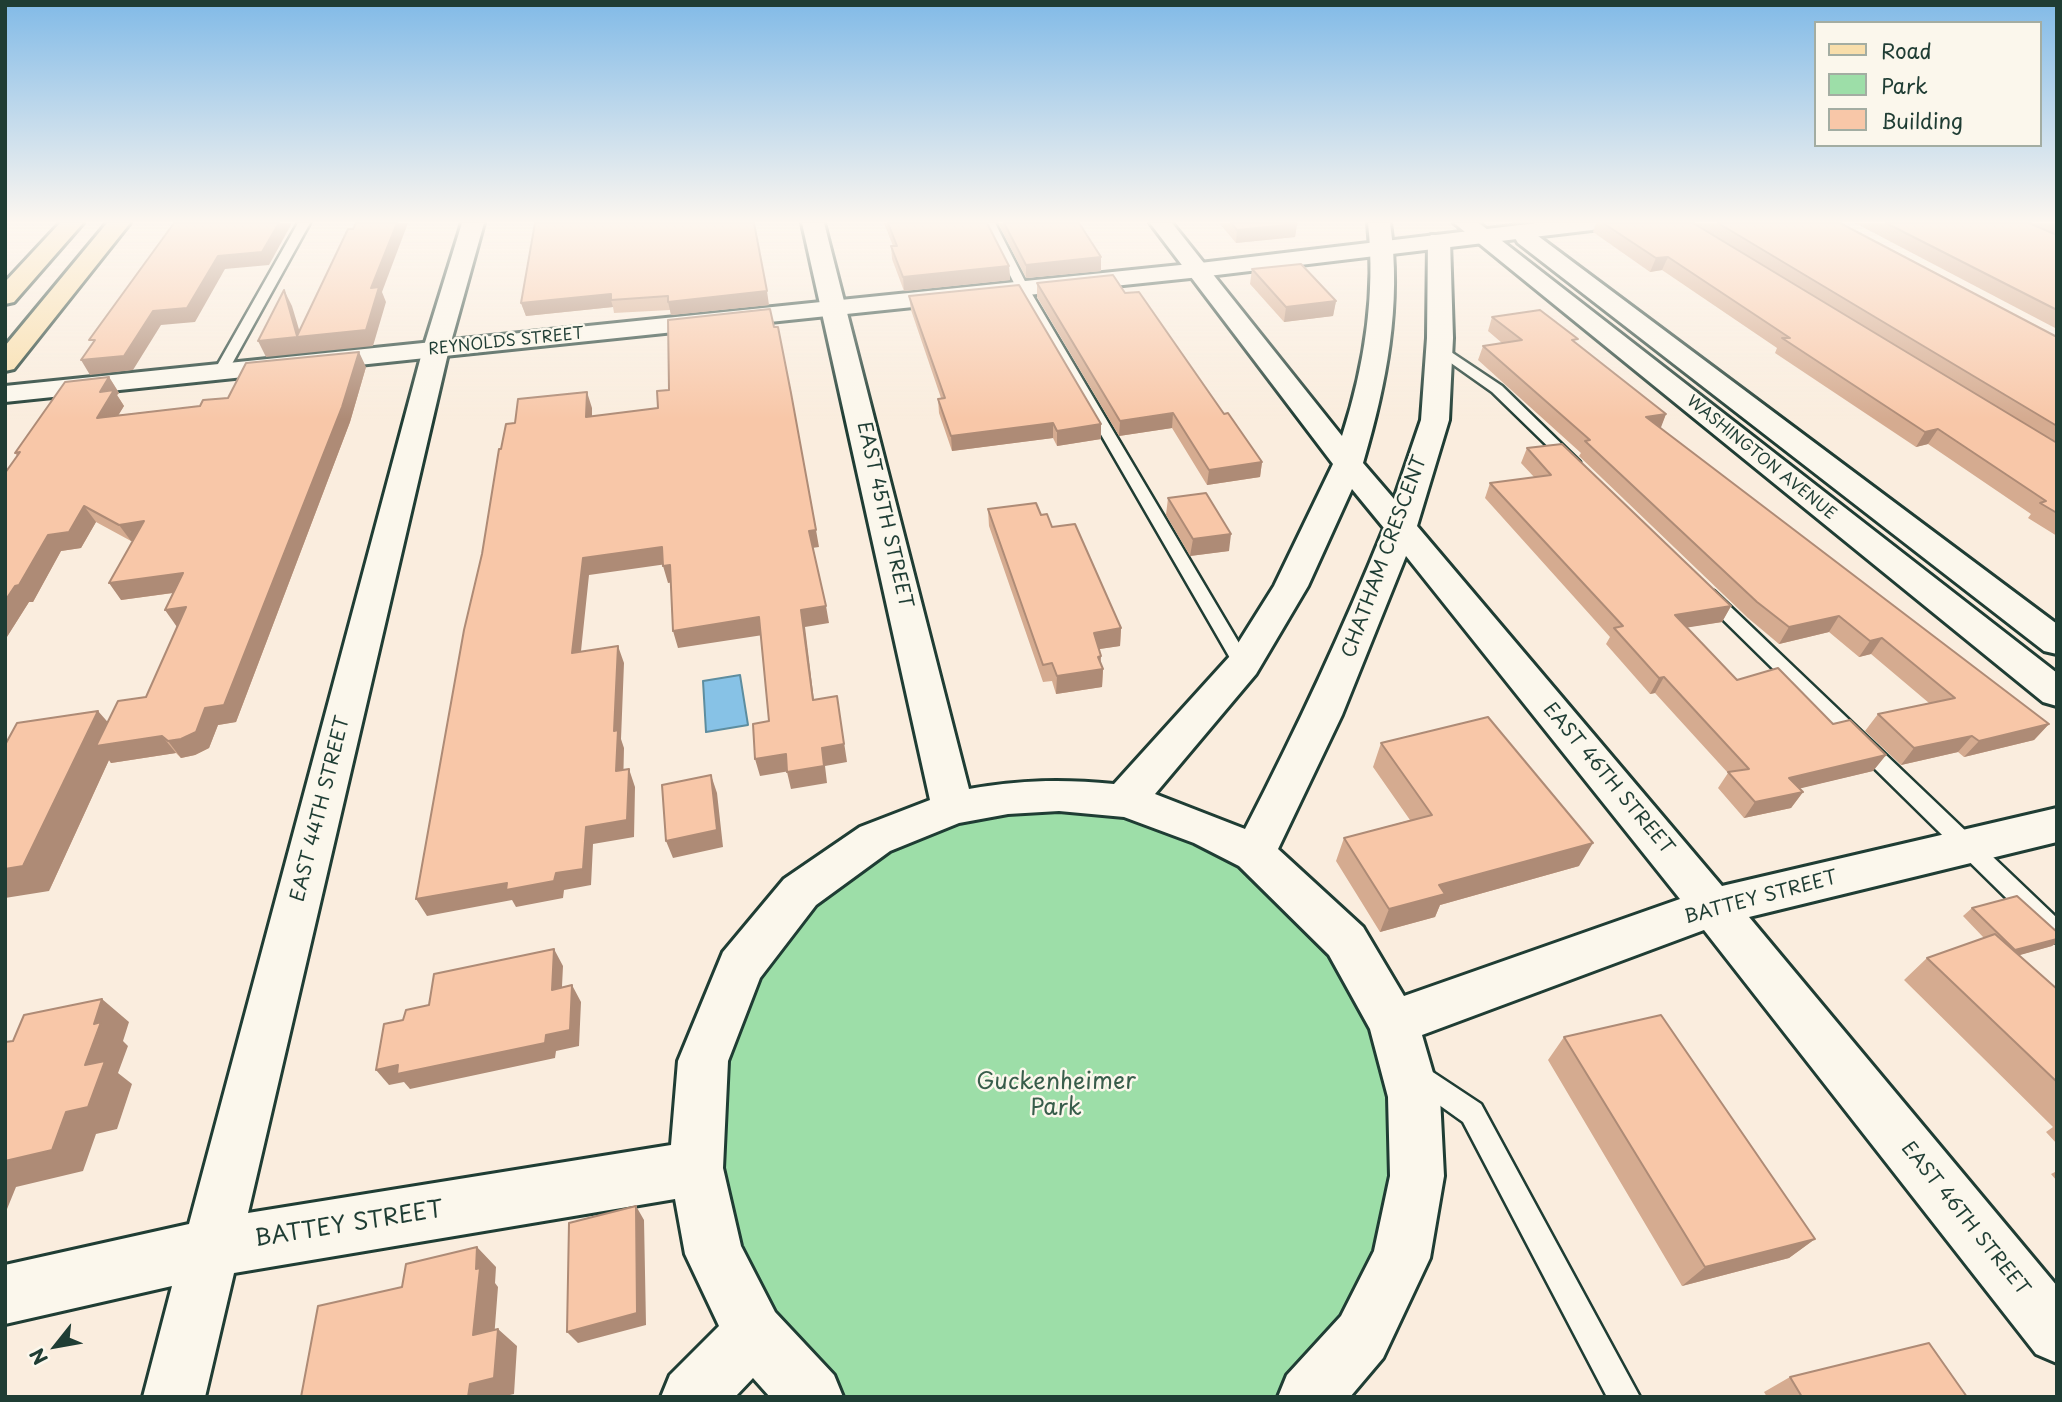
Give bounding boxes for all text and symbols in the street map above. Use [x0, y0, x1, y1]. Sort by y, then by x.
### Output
legend [1814, 21, 2041, 147]
text: Road [1881, 34, 1932, 66]
text: Park [1881, 69, 1928, 101]
text: Building [1881, 104, 1963, 136]
street label: REYNOLDS STREET [427, 324, 585, 360]
street label: WASHINGTON AVENUE [1682, 392, 1840, 524]
street label: EAST 45TH STREET [851, 420, 917, 610]
street label: CHATHAM CRESCENT [1338, 453, 1432, 661]
street label: EAST 46TH STREET [1538, 699, 1678, 859]
street label: EAST 44TH STREET [287, 714, 355, 904]
street label: BATTEY STREET [1682, 867, 1840, 929]
park label: Guckenheimer Park [976, 1069, 1136, 1123]
street label: EAST 46TH STREET [1896, 1138, 2034, 1300]
street label: BATTEY STREET [253, 1196, 445, 1254]
north arrow [21, 1311, 91, 1381]
text: N [22, 1343, 54, 1370]

